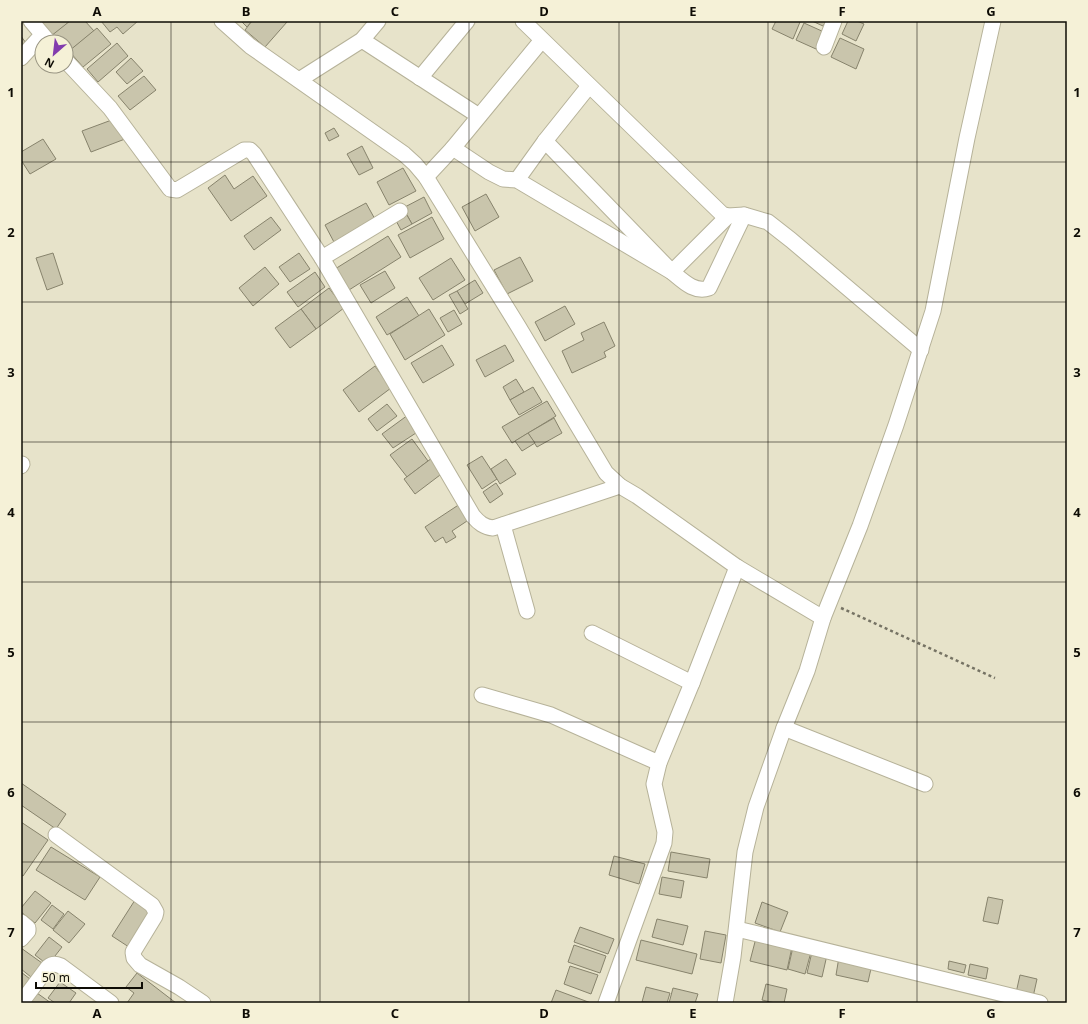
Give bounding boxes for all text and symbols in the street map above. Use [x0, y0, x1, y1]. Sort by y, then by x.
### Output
text: A [93, 2, 102, 20]
text: B [242, 2, 250, 20]
text: C [391, 2, 399, 20]
text: D [539, 2, 549, 20]
text: E [689, 2, 697, 20]
text: F [838, 2, 846, 20]
text: G [986, 2, 996, 20]
north arrow [34, 34, 74, 74]
text: N [42, 55, 57, 72]
text: 1 [7, 83, 15, 101]
text: 1 [1073, 83, 1081, 101]
text: 2 [7, 223, 15, 241]
text: 2 [1073, 223, 1081, 241]
text: 3 [7, 363, 15, 381]
text: 3 [1073, 363, 1081, 381]
text: 4 [7, 503, 15, 521]
text: 4 [1073, 503, 1081, 521]
text: 5 [7, 643, 15, 661]
text: 5 [1073, 643, 1081, 661]
text: 6 [7, 783, 15, 801]
text: 6 [1073, 783, 1081, 801]
text: 7 [7, 923, 15, 941]
text: 7 [1073, 923, 1081, 941]
scale bar [36, 964, 142, 990]
text: 50 m [42, 969, 70, 986]
text: A [93, 1004, 102, 1022]
text: B [242, 1004, 250, 1022]
text: C [391, 1004, 399, 1022]
text: D [539, 1004, 549, 1022]
text: E [689, 1004, 697, 1022]
text: F [838, 1004, 846, 1022]
text: G [986, 1004, 996, 1022]

